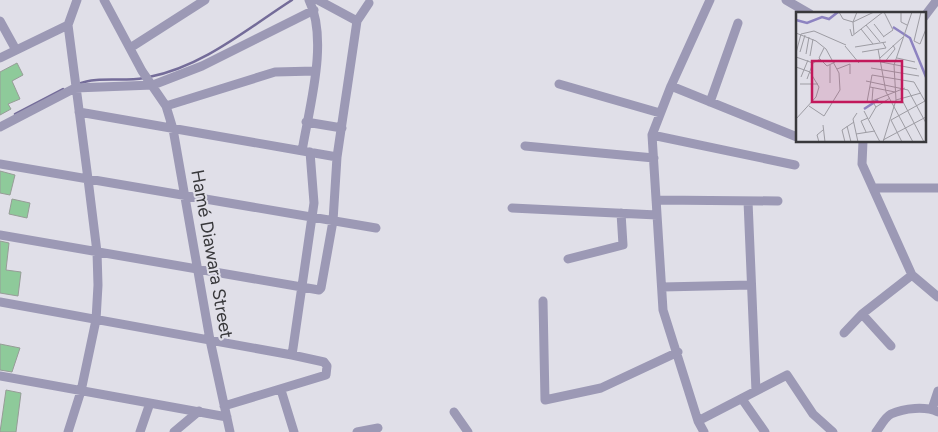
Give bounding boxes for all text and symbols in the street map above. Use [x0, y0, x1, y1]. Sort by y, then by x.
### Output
inset map [796, 12, 926, 142]
street label: Hamé Diawara Street [186, 168, 238, 340]

